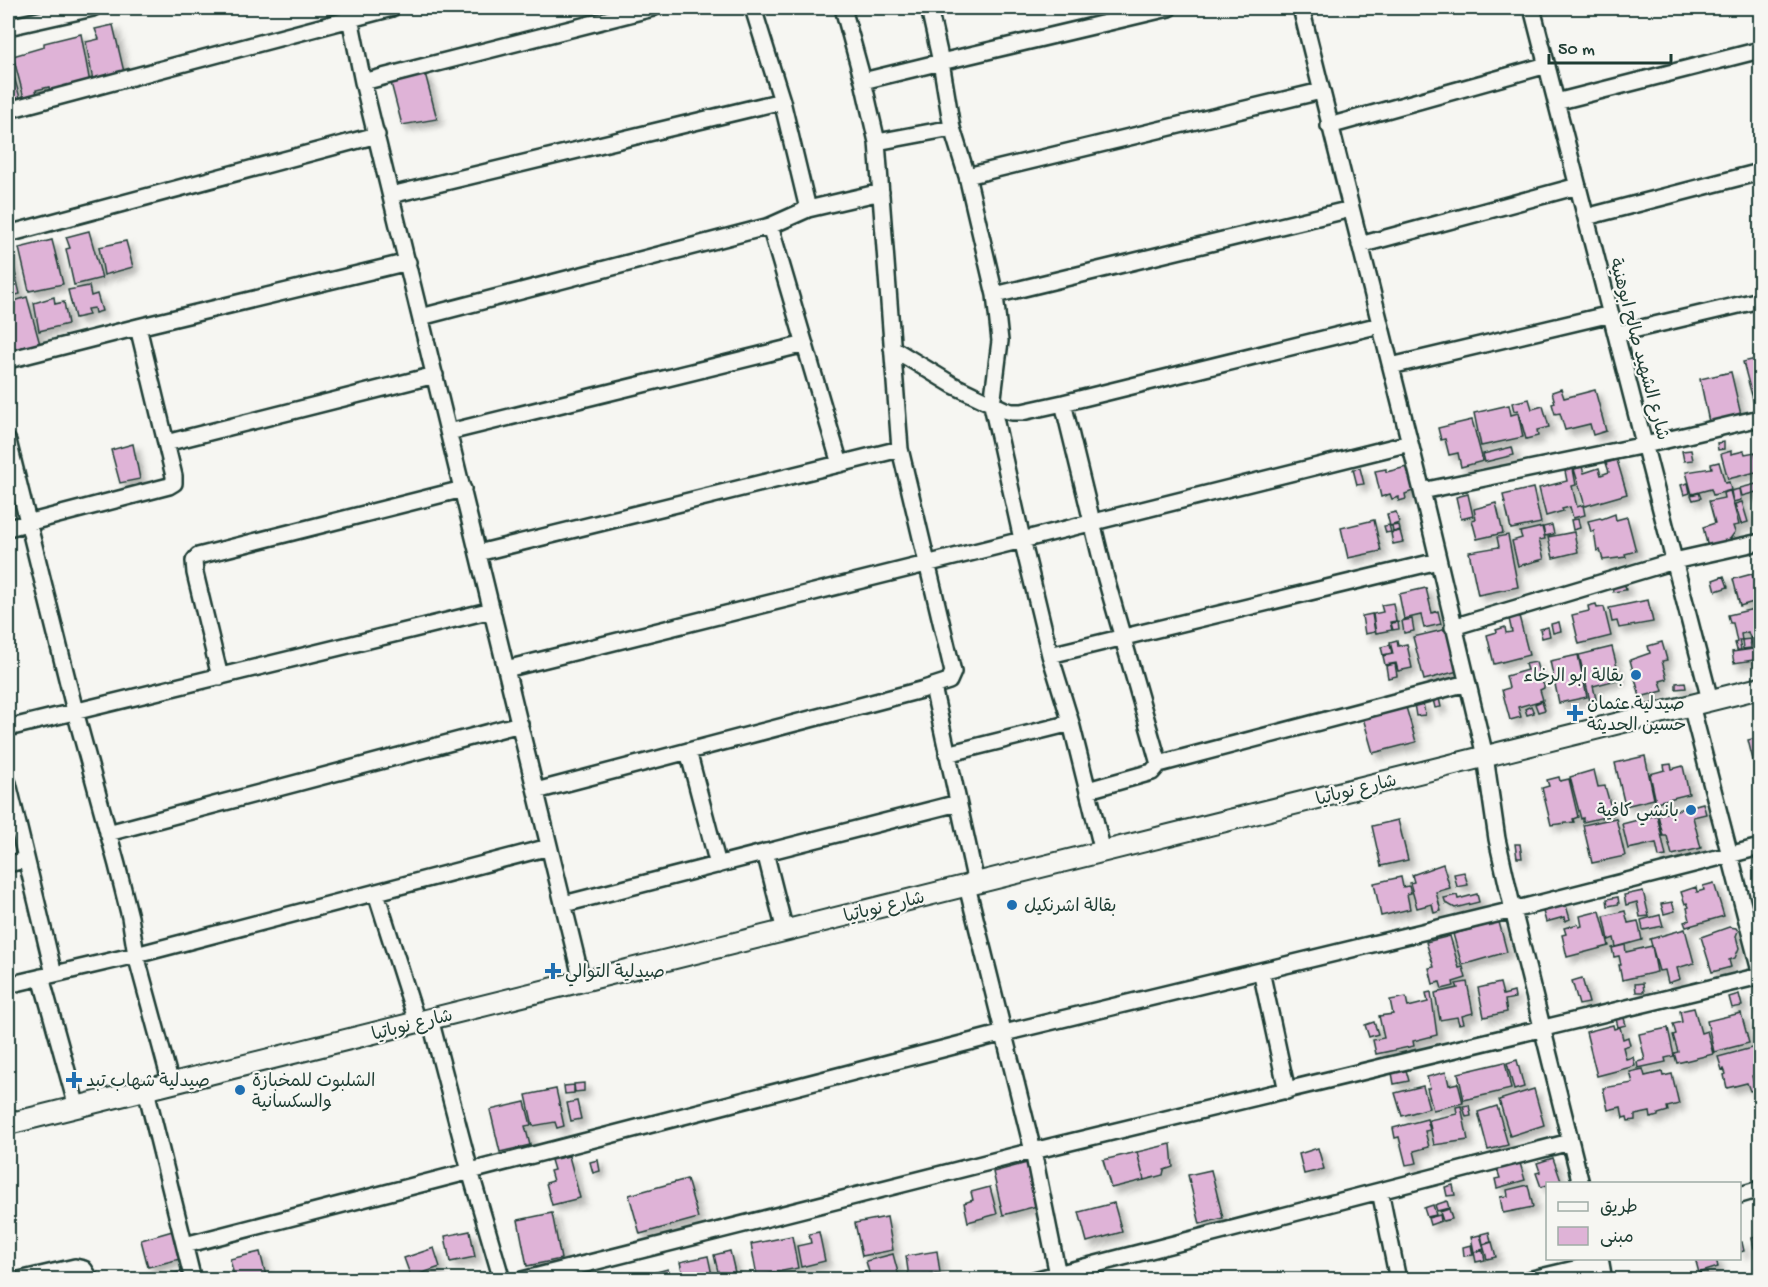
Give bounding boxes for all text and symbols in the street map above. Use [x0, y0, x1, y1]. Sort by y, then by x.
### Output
scale bar [1549, 27, 1670, 65]
text: 50 m [1558, 40, 1595, 61]
street label: شارع الشهيد صالح ابوهنية [1603, 256, 1672, 443]
place label: بقالة ابو الرخاء [1523, 667, 1624, 688]
marker: بقالة ابو الرخاء [1629, 668, 1643, 682]
place label: صيدلية عثمان حسين الحديثة [1587, 695, 1686, 737]
marker: صيدلية عثمان حسين الحديثة [1568, 706, 1582, 720]
street label: شارع نوباتيا [1314, 771, 1399, 812]
place label: بانشي كافية [1597, 802, 1679, 826]
marker: بانشي كافية [1684, 803, 1698, 817]
street label: شارع نوباتيا [842, 888, 927, 929]
place label: بقالة اشرنكيل [1024, 897, 1117, 918]
marker: بقالة اشرنكيل [1005, 898, 1019, 912]
place label: صيدلية التوالي [565, 963, 665, 987]
marker: صيدلية التوالي [546, 964, 560, 978]
street label: شارع نوباتيا [370, 1006, 455, 1047]
place label: صيدلية شهاب تبد [86, 1072, 210, 1093]
place label: الشلبوت للمخبازة والسكسانية [252, 1072, 375, 1114]
marker: صيدلية شهاب تبد [67, 1073, 81, 1087]
marker: الشلبوت للمخبازة والسكسانية [233, 1083, 247, 1097]
legend [1546, 1182, 1741, 1260]
text: طريق [1600, 1198, 1638, 1219]
text: مبنى [1600, 1228, 1634, 1249]

